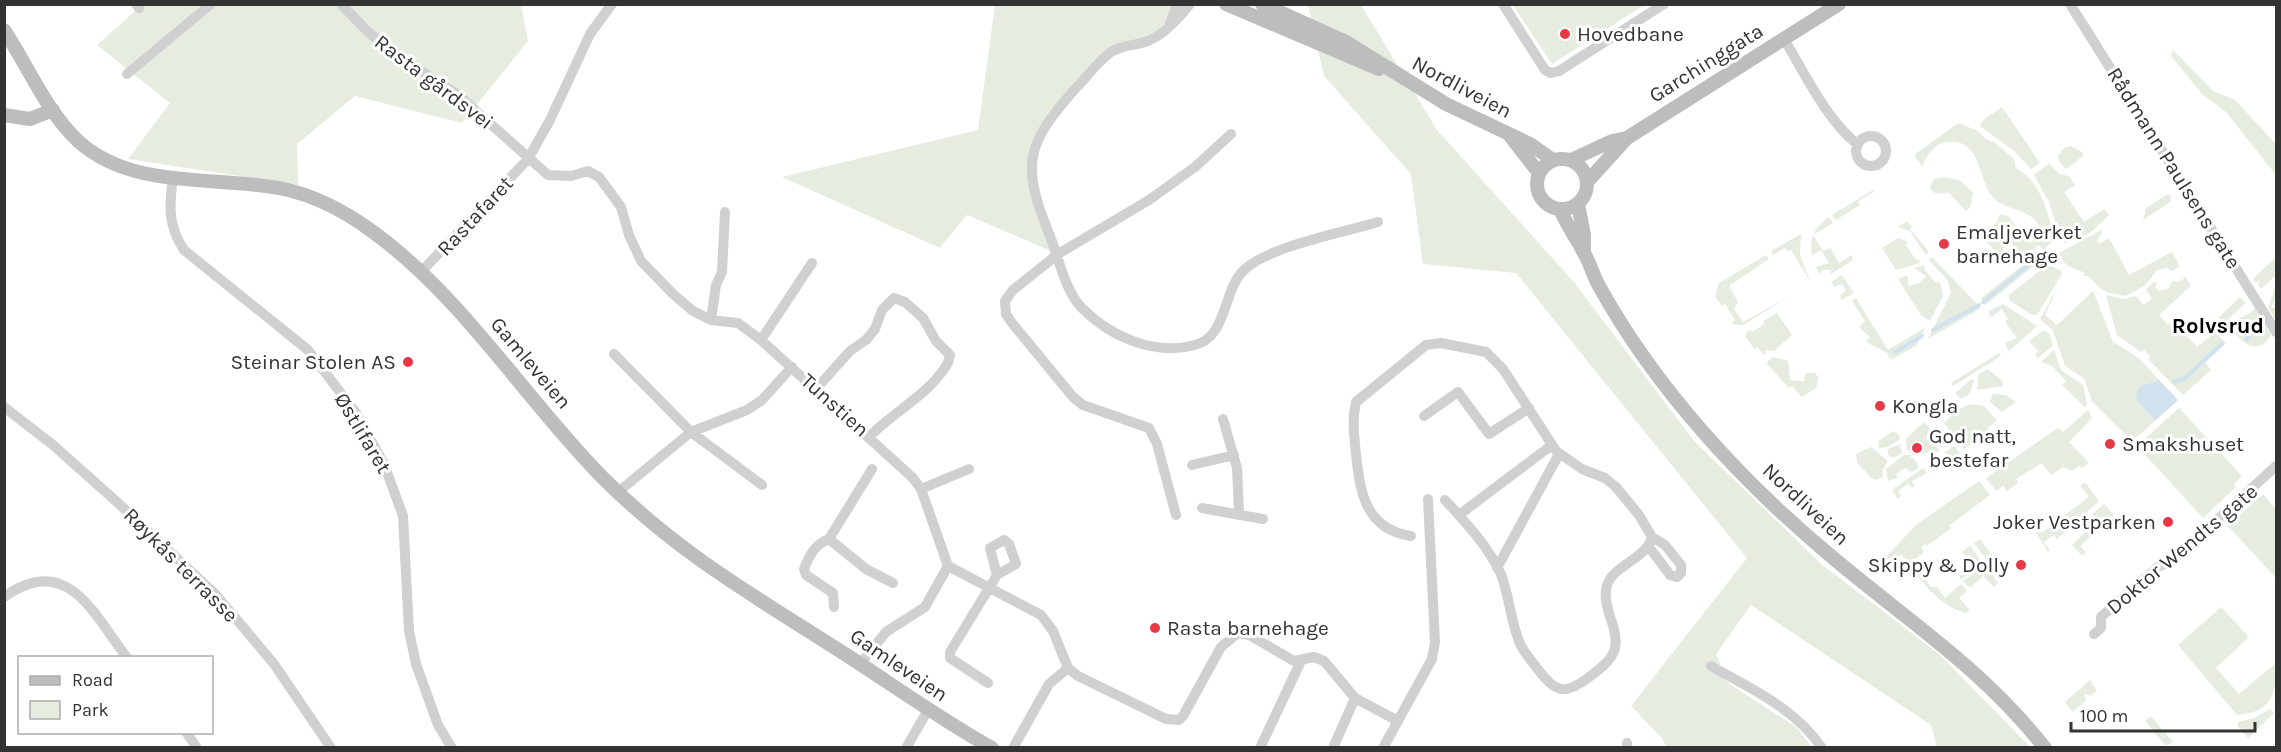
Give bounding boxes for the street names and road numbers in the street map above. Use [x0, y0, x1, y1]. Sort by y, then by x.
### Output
street label: Garchinggata [1645, 18, 1767, 108]
street label: Rasta gårdsvei [370, 30, 498, 134]
street label: Nordliveien [1408, 51, 1516, 123]
street label: Rådmann Paulsens gate [2102, 63, 2246, 273]
street label: Rastafaret [432, 171, 518, 261]
street label: Gamleveien [486, 312, 576, 414]
street label: Tunstien [796, 368, 874, 442]
street label: Østlifaret [330, 388, 396, 478]
street label: Nordliveien [1758, 458, 1854, 550]
street label: Doktor Wendts gate [2102, 479, 2262, 619]
street label: Røykås terrasse [119, 503, 243, 627]
street label: Gamleveien [846, 624, 952, 706]

